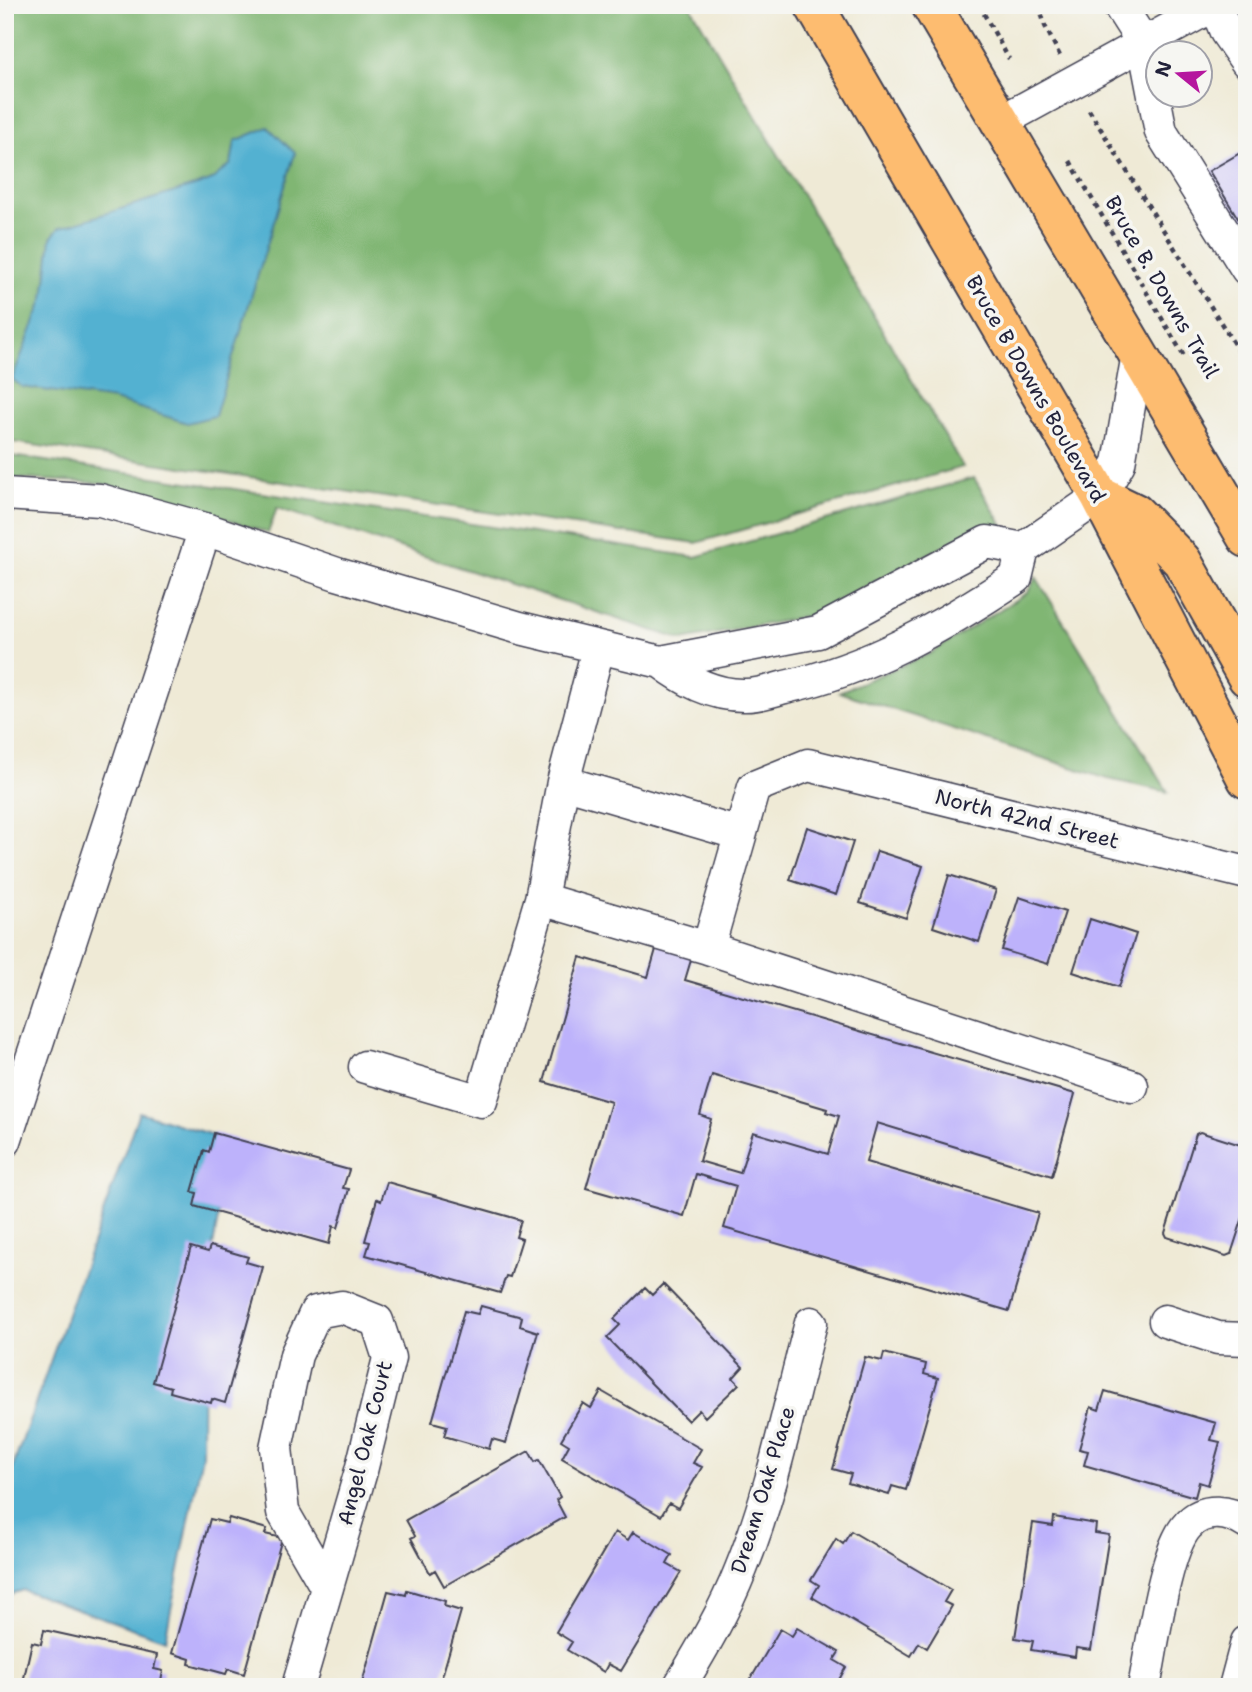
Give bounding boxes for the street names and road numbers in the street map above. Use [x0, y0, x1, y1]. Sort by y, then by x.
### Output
street label: Bruce B. Downs Trail [1098, 191, 1226, 384]
street label: Bruce B Downs Boulevard [959, 270, 1113, 508]
street label: North 42nd Street [932, 783, 1122, 855]
street label: Angel Oak Court [331, 1358, 399, 1528]
street label: Dream Oak Place [724, 1403, 802, 1577]

